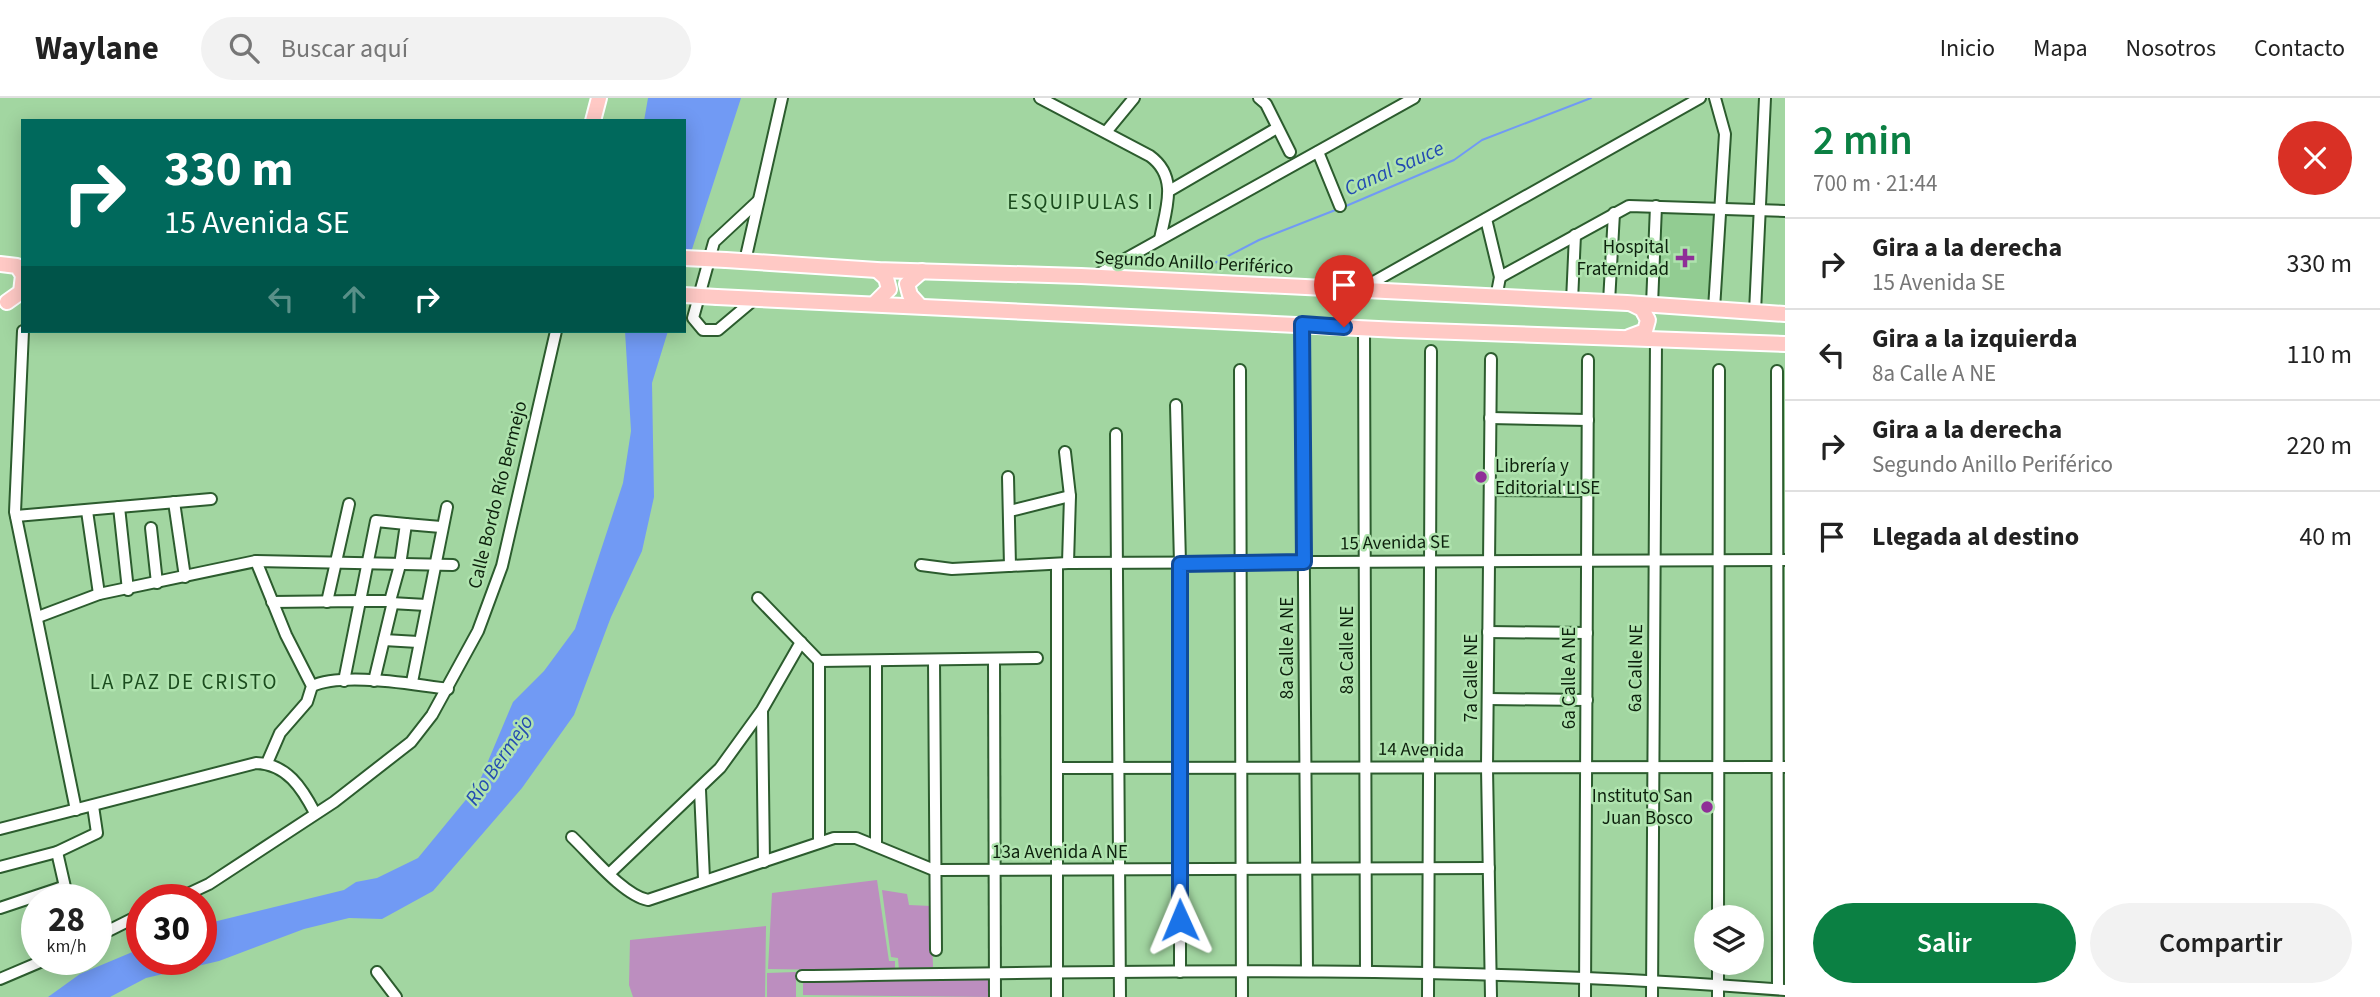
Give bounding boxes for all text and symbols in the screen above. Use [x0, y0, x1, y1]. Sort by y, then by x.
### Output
search box [201, 17, 691, 80]
text: Waylane [35, 25, 159, 72]
icon: search [225, 29, 263, 67]
text: Buscar aquí [281, 30, 408, 67]
text: Inicio [1940, 31, 1995, 66]
text: Mapa [2033, 31, 2088, 66]
text: Nosotros [2126, 31, 2216, 66]
text: Contacto [2254, 31, 2345, 66]
text: 2 min [1813, 111, 1913, 171]
button: close [2278, 121, 2352, 195]
water label: Canal Sauce [1339, 133, 1449, 203]
text: 330 m [164, 135, 293, 205]
icon: right [49, 147, 140, 238]
text: 700 m · 21:44 [1813, 167, 1937, 200]
district label: ESQUIPULAS I [1007, 187, 1155, 217]
text: 15 Avenida SE [164, 200, 350, 246]
text: Gira a la derecha [1872, 229, 2062, 266]
place label: Hospital Fraternidad [1577, 234, 1669, 283]
street label: Segundo Anillo Periférico [1094, 244, 1294, 282]
icon: right [1813, 245, 1851, 283]
text: 330 m [2286, 245, 2352, 282]
marker: Hospital Fraternidad [1675, 248, 1695, 268]
pin [1314, 255, 1374, 327]
icon: arrive [1325, 266, 1363, 304]
text: 15 Avenida SE [1872, 266, 2005, 299]
icon: left [262, 280, 300, 318]
icon: ahead [335, 280, 373, 318]
icon: right [408, 280, 446, 318]
text: Gira a la izquierda [1872, 320, 2077, 357]
icon: left [1813, 336, 1851, 374]
text: 110 m [2286, 336, 2352, 373]
text: 8a Calle A NE [1872, 357, 1996, 390]
street label: Calle Bordo Río Bermejo [462, 398, 534, 592]
text: Gira a la derecha [1872, 411, 2062, 448]
icon: right [1813, 427, 1851, 465]
text: 220 m [2286, 427, 2352, 464]
text: Segundo Anillo Periférico [1872, 448, 2113, 481]
place label: Librería y Editorial LISE [1495, 453, 1600, 502]
marker: Librería y Editorial LISE [1473, 469, 1489, 485]
icon: arrive [1813, 518, 1851, 556]
text: Llegada al destino [1872, 518, 2079, 555]
text: 40 m [2299, 518, 2352, 555]
street label: 15 Avenida SE [1340, 529, 1450, 557]
street label: 8a Calle A NE [1274, 597, 1301, 699]
street label: 8a Calle NE [1334, 606, 1361, 694]
street label: 6a Calle NE [1622, 624, 1650, 712]
street label: 6a Calle A NE [1556, 627, 1583, 729]
street label: 7a Calle NE [1458, 634, 1485, 722]
district label: LA PAZ DE CRISTO [90, 667, 278, 697]
water label: Río Bermejo [458, 709, 540, 811]
street label: 14 Avenida [1378, 736, 1464, 764]
place label: Instituto San Juan Bosco [1592, 783, 1693, 832]
marker: Instituto San Juan Bosco [1699, 799, 1715, 815]
street label: 13a Avenida A NE [992, 839, 1128, 866]
position arrow [1143, 883, 1217, 957]
speed limit sign: 30 [126, 884, 217, 975]
text: 28 [48, 895, 85, 945]
button: Salir [1813, 903, 2076, 983]
button: Compartir [2090, 903, 2352, 983]
map controls [1694, 905, 1764, 975]
button: layers [1694, 905, 1764, 975]
text: km/h [47, 934, 86, 959]

